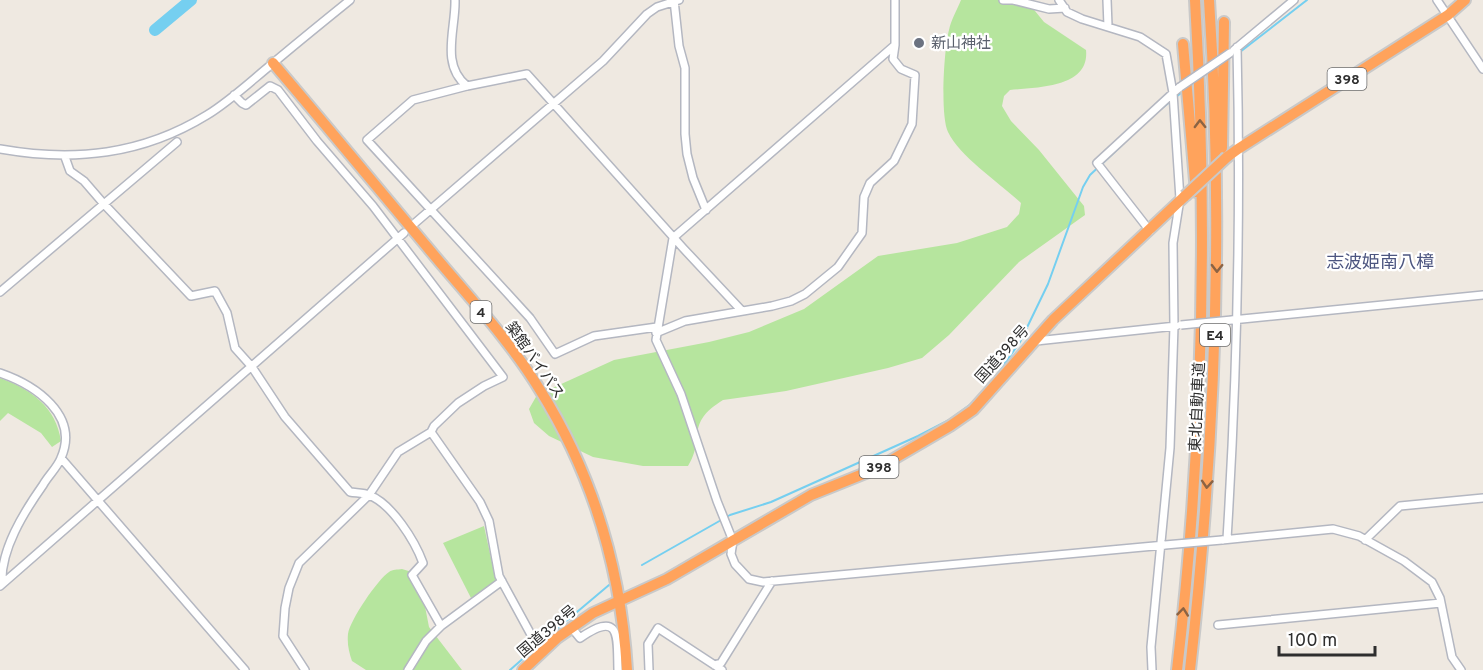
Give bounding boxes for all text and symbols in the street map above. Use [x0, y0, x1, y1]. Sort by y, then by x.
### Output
place label: 新山神社 [931, 35, 991, 54]
marker: 新山神社 [912, 36, 926, 50]
road number: 398 [1328, 68, 1366, 90]
one-way arrow [1194, 119, 1207, 128]
district label: 志波姫南八樟 [1326, 252, 1434, 275]
one-way arrow [1211, 264, 1223, 273]
road number: 4 [470, 301, 492, 323]
street label: 築館バイパス [500, 319, 567, 403]
street label: 国道398号 [972, 322, 1034, 388]
road number: E4 [1200, 324, 1230, 346]
street label: 東北自動車道 [1186, 362, 1210, 453]
road number: 398 [860, 456, 898, 478]
one-way arrow [1201, 480, 1214, 489]
street label: 国道398号 [514, 602, 582, 663]
one-way arrow [1176, 607, 1189, 616]
scale bar [1279, 619, 1375, 657]
text: 100 m [1288, 630, 1337, 653]

